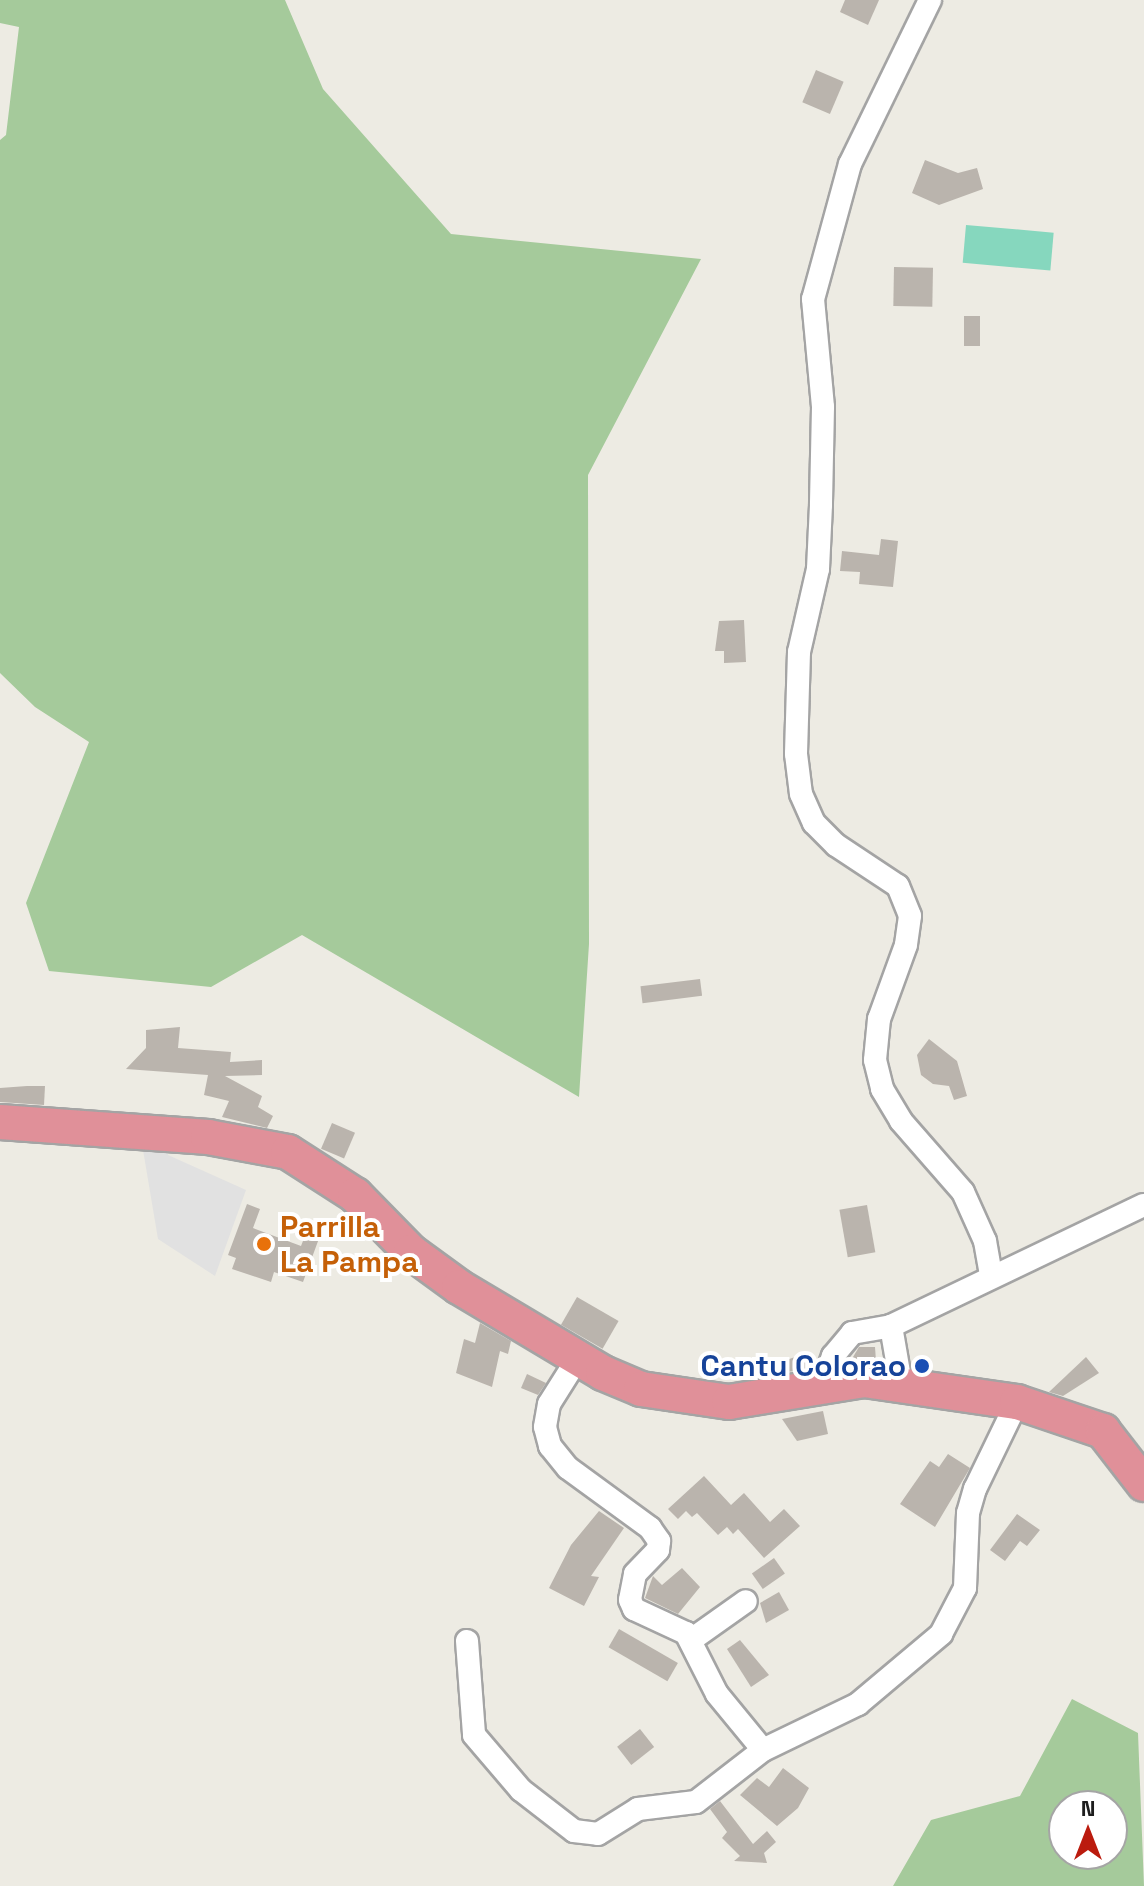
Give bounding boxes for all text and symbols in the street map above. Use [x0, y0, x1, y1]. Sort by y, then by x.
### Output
place label: Parrilla La Pampa [280, 1209, 418, 1280]
marker: Parrilla La Pampa [255, 1235, 273, 1253]
place label: Cantu Colorao [701, 1348, 906, 1384]
marker: Cantu Colorao [913, 1357, 931, 1375]
north arrow [1048, 1790, 1128, 1870]
text: N [1081, 1794, 1095, 1822]

